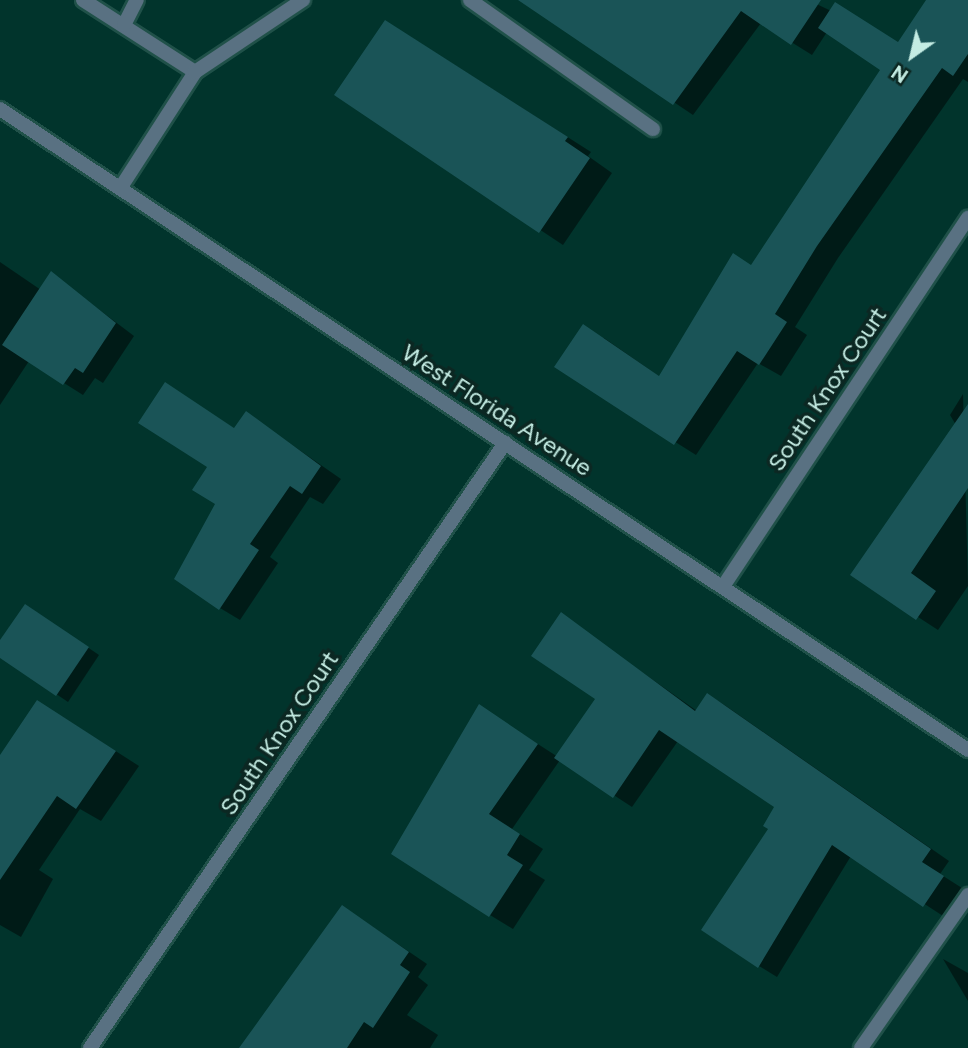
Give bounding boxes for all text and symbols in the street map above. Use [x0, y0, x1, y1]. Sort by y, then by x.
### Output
north arrow [877, 21, 947, 91]
text: N [887, 60, 912, 87]
street label: South Knox Court [762, 302, 892, 476]
street label: West Florida Avenue [397, 338, 597, 482]
street label: South Knox Court [214, 646, 344, 820]

